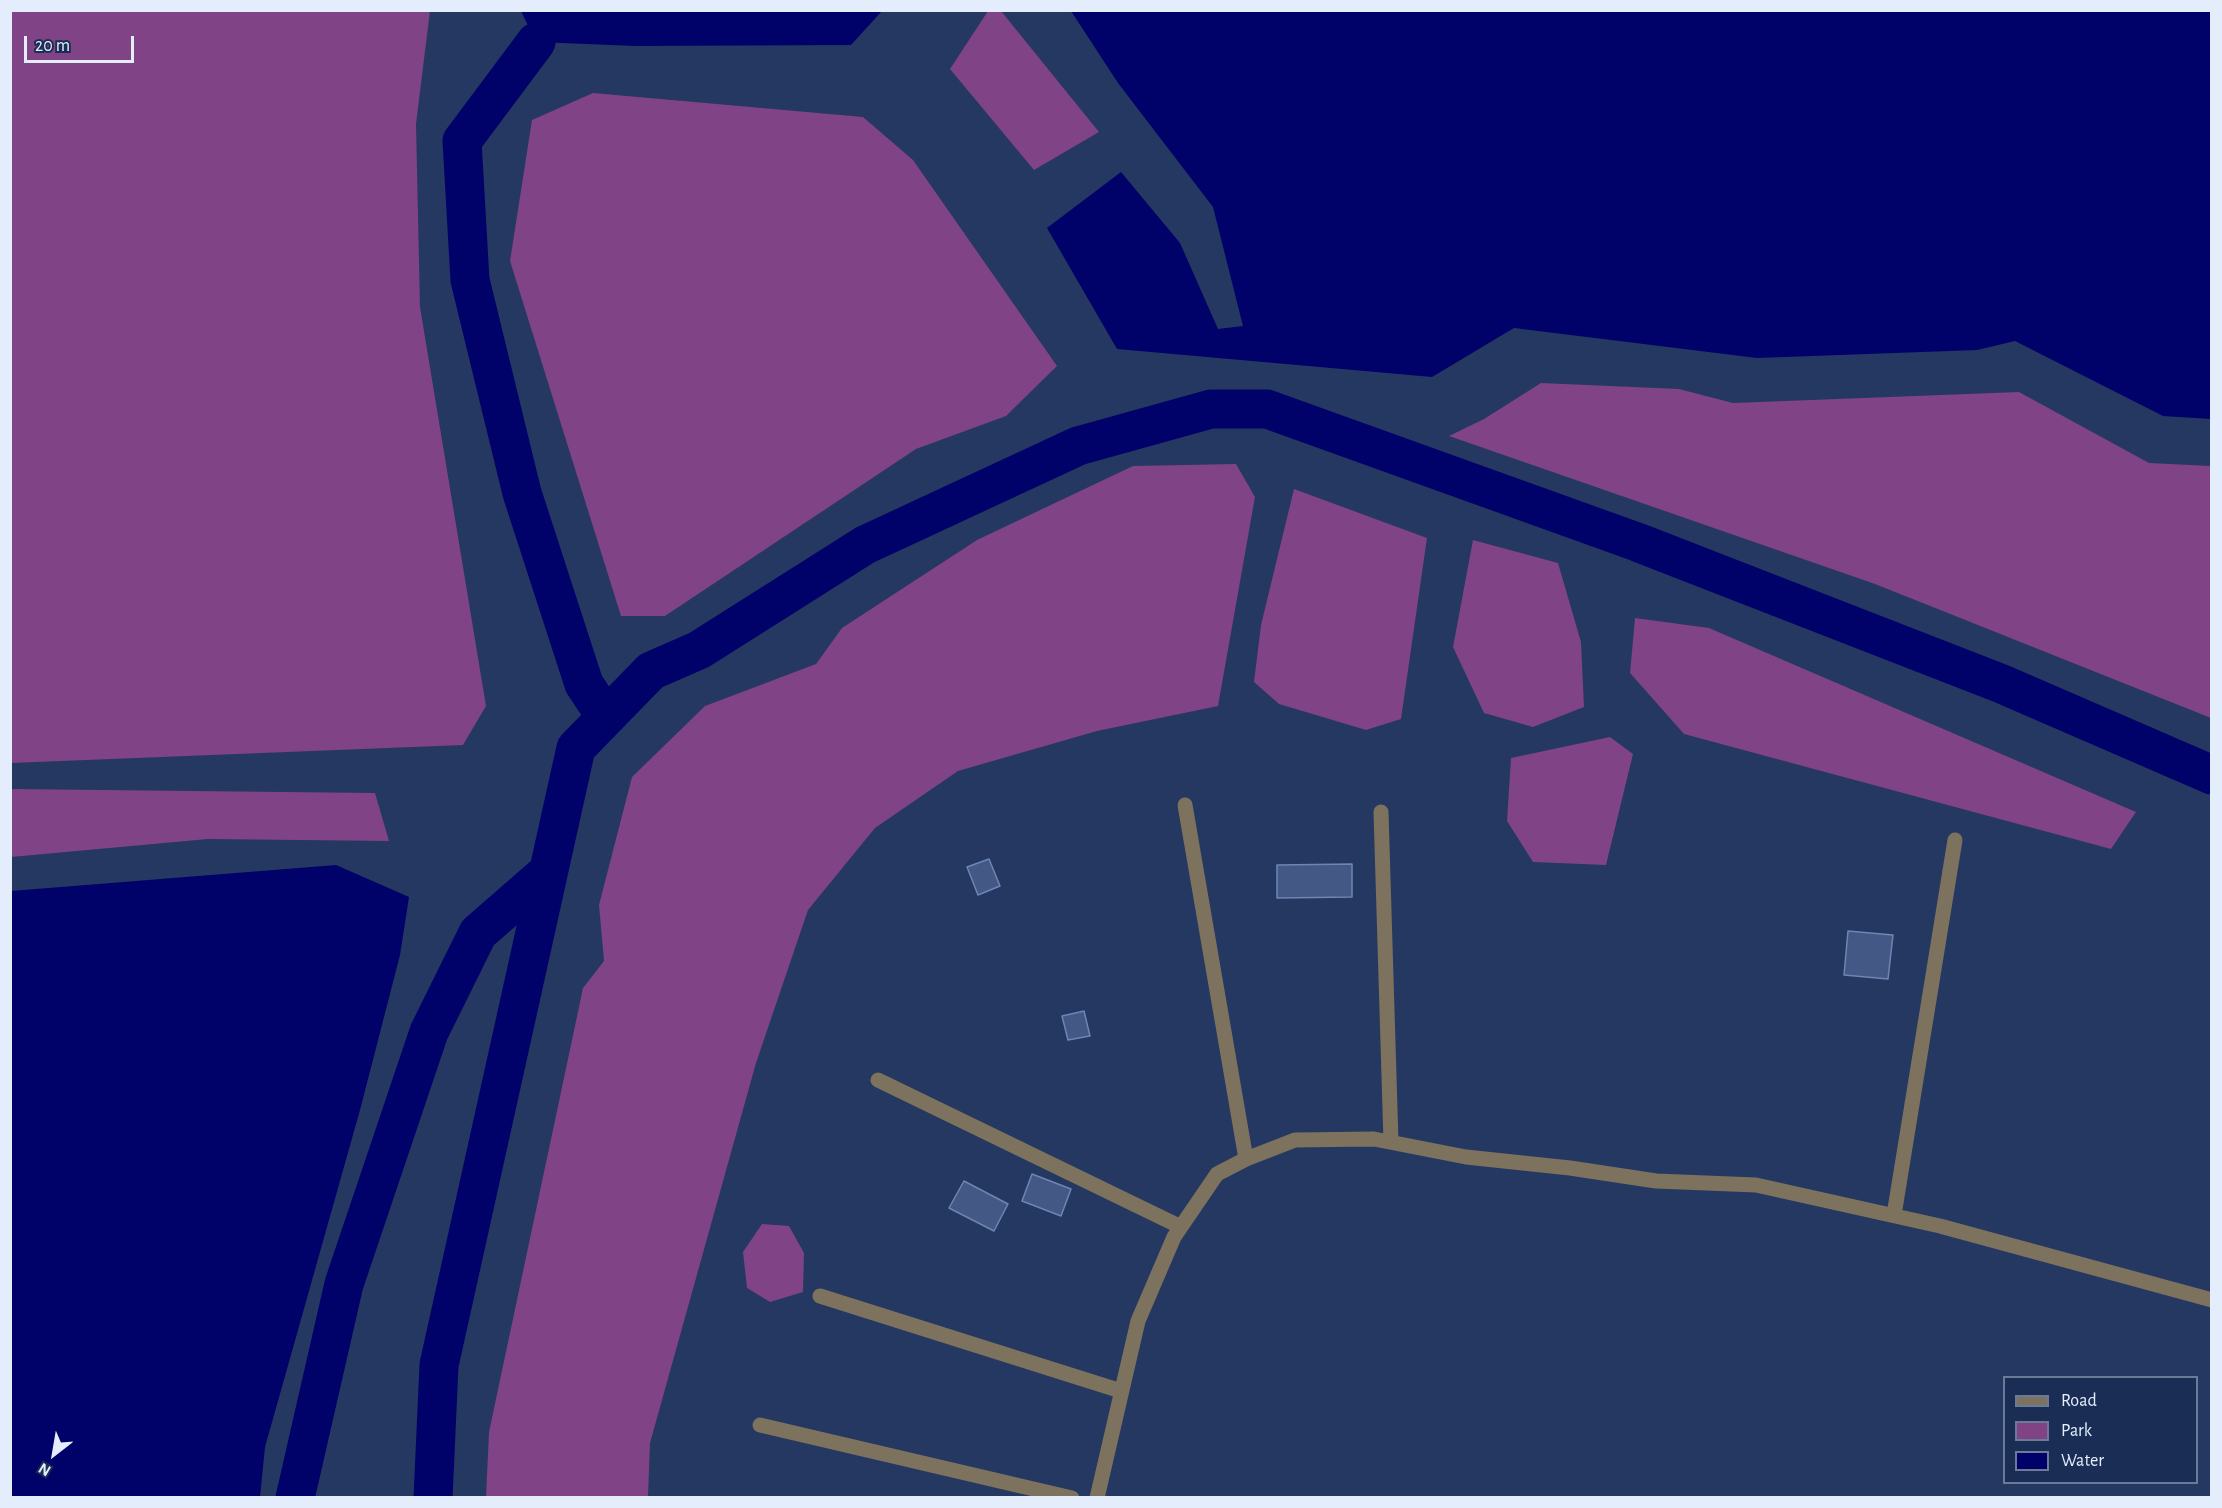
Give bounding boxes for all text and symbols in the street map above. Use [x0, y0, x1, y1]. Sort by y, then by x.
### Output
scale bar [27, 24, 136, 62]
text: 20 m [35, 37, 70, 55]
legend [2003, 1376, 2198, 1484]
text: Road [2061, 1392, 2097, 1410]
text: Park [2061, 1422, 2092, 1440]
north arrow [24, 1424, 84, 1484]
text: Water [2061, 1452, 2104, 1470]
text: N [36, 1460, 54, 1479]

